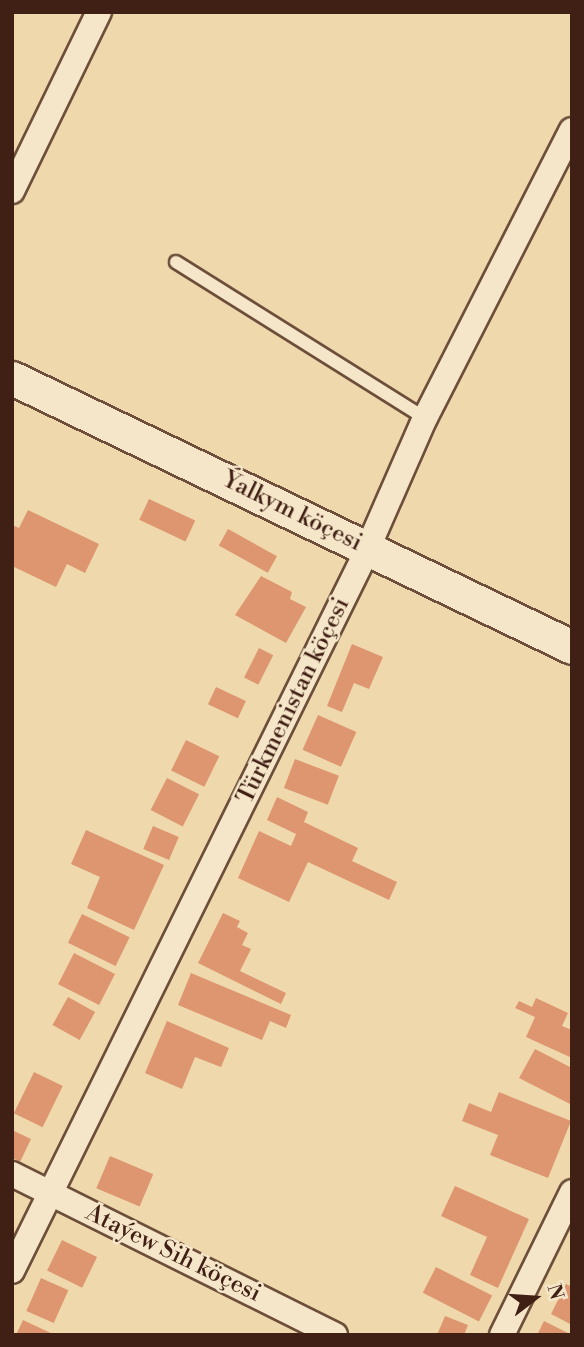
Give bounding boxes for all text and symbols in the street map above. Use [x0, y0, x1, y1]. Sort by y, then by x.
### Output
street label: Ýalkym köçesi [217, 466, 367, 558]
street label: Türkmenistan köçesi [232, 593, 356, 809]
street label: Ataýew Sih köçesi [81, 1199, 265, 1309]
north arrow [500, 1263, 570, 1333]
text: N [541, 1281, 569, 1303]

